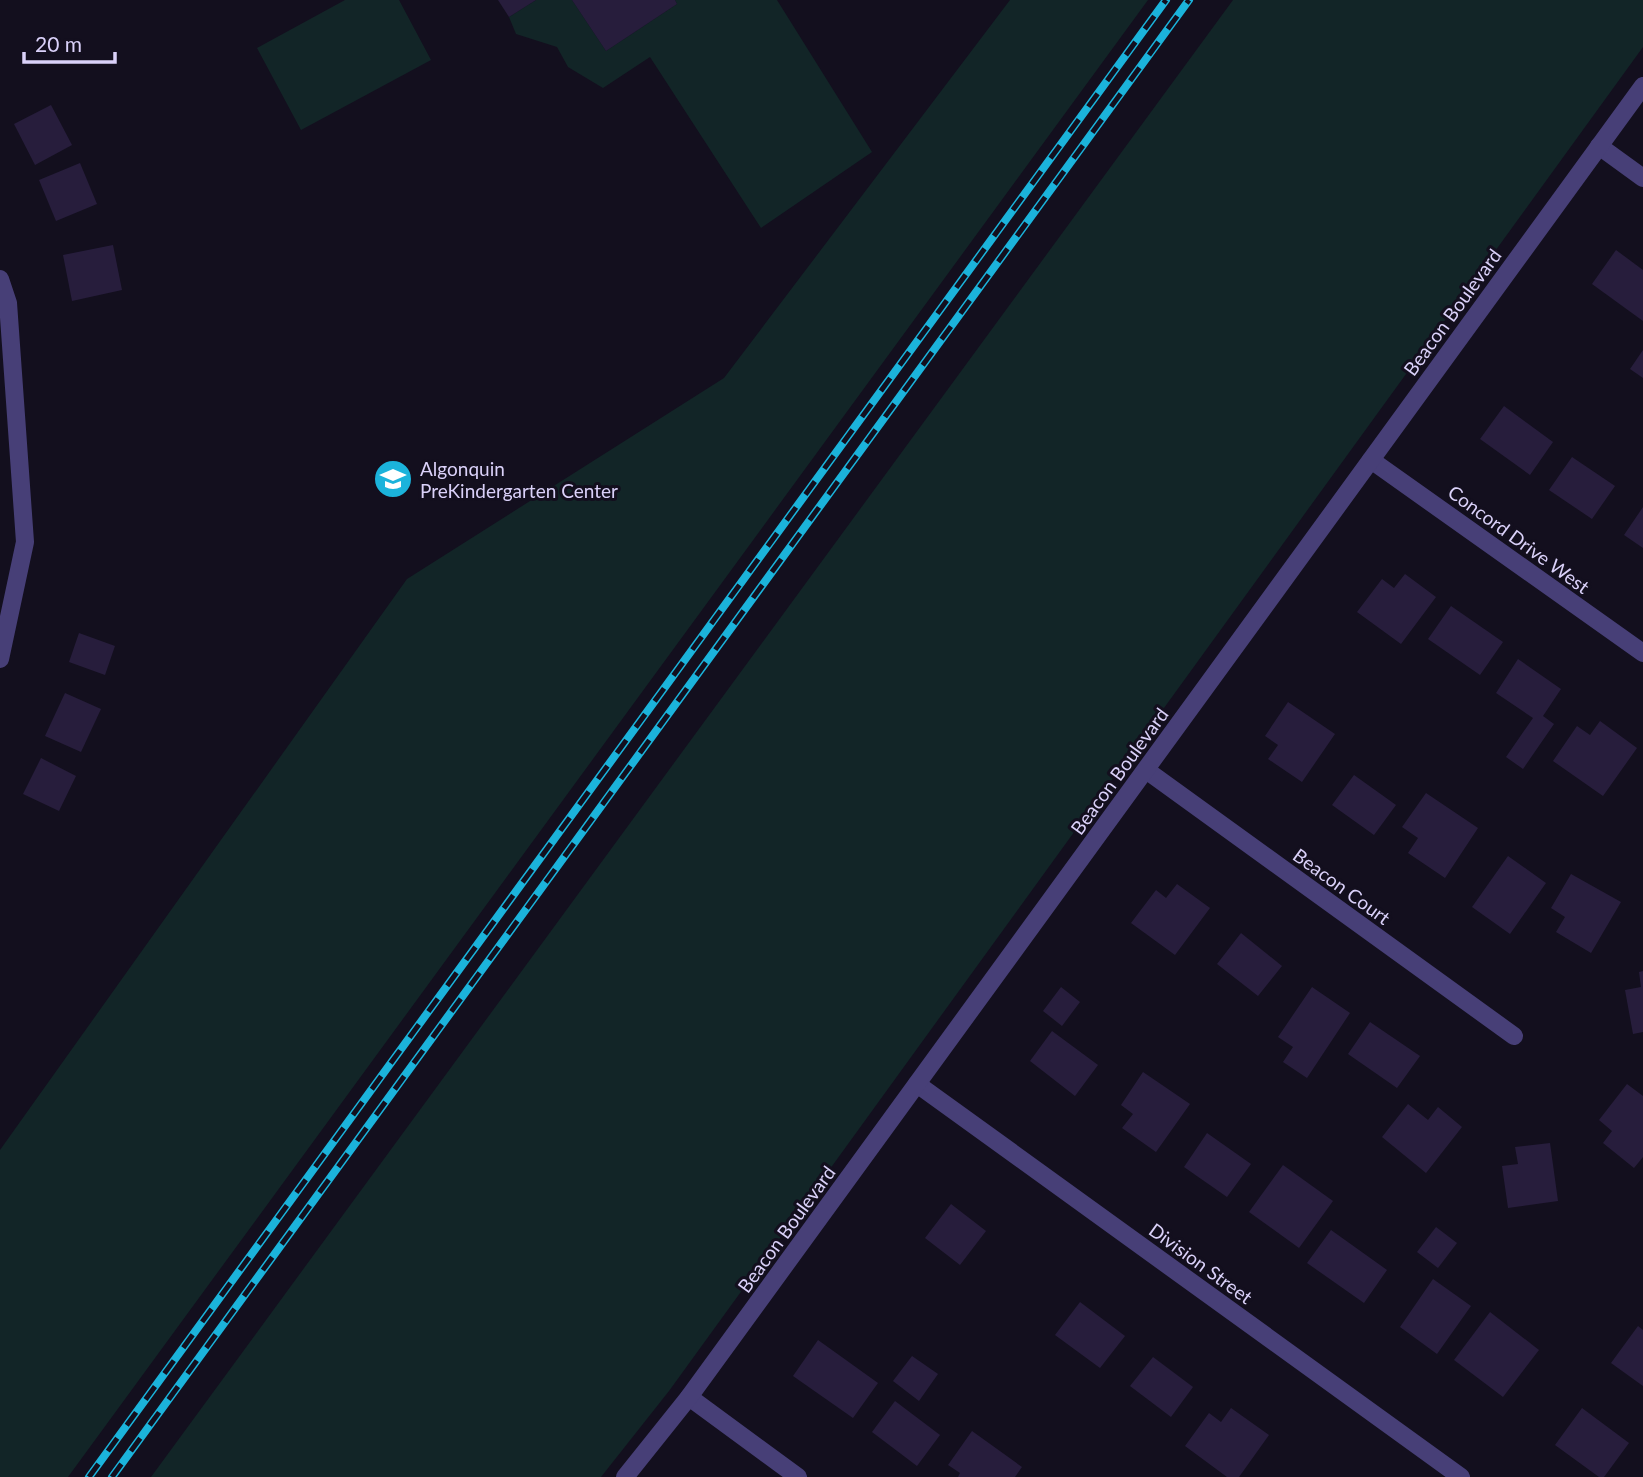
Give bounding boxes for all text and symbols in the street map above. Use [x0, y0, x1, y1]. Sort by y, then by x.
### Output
scale bar [24, 21, 116, 65]
text: 20 m [35, 31, 82, 56]
street label: Beacon Boulevard [1398, 244, 1506, 380]
place label: Algonquin PreKindergarten Center [420, 457, 618, 502]
school or university icon: Algonquin PreKindergarten Center [372, 458, 414, 500]
street label: Concord Drive West [1444, 480, 1594, 598]
street label: Beacon Boulevard [1065, 703, 1173, 839]
street label: Beacon Court [1289, 843, 1395, 929]
street label: Beacon Boulevard [732, 1161, 840, 1297]
street label: Division Street [1145, 1218, 1257, 1308]

